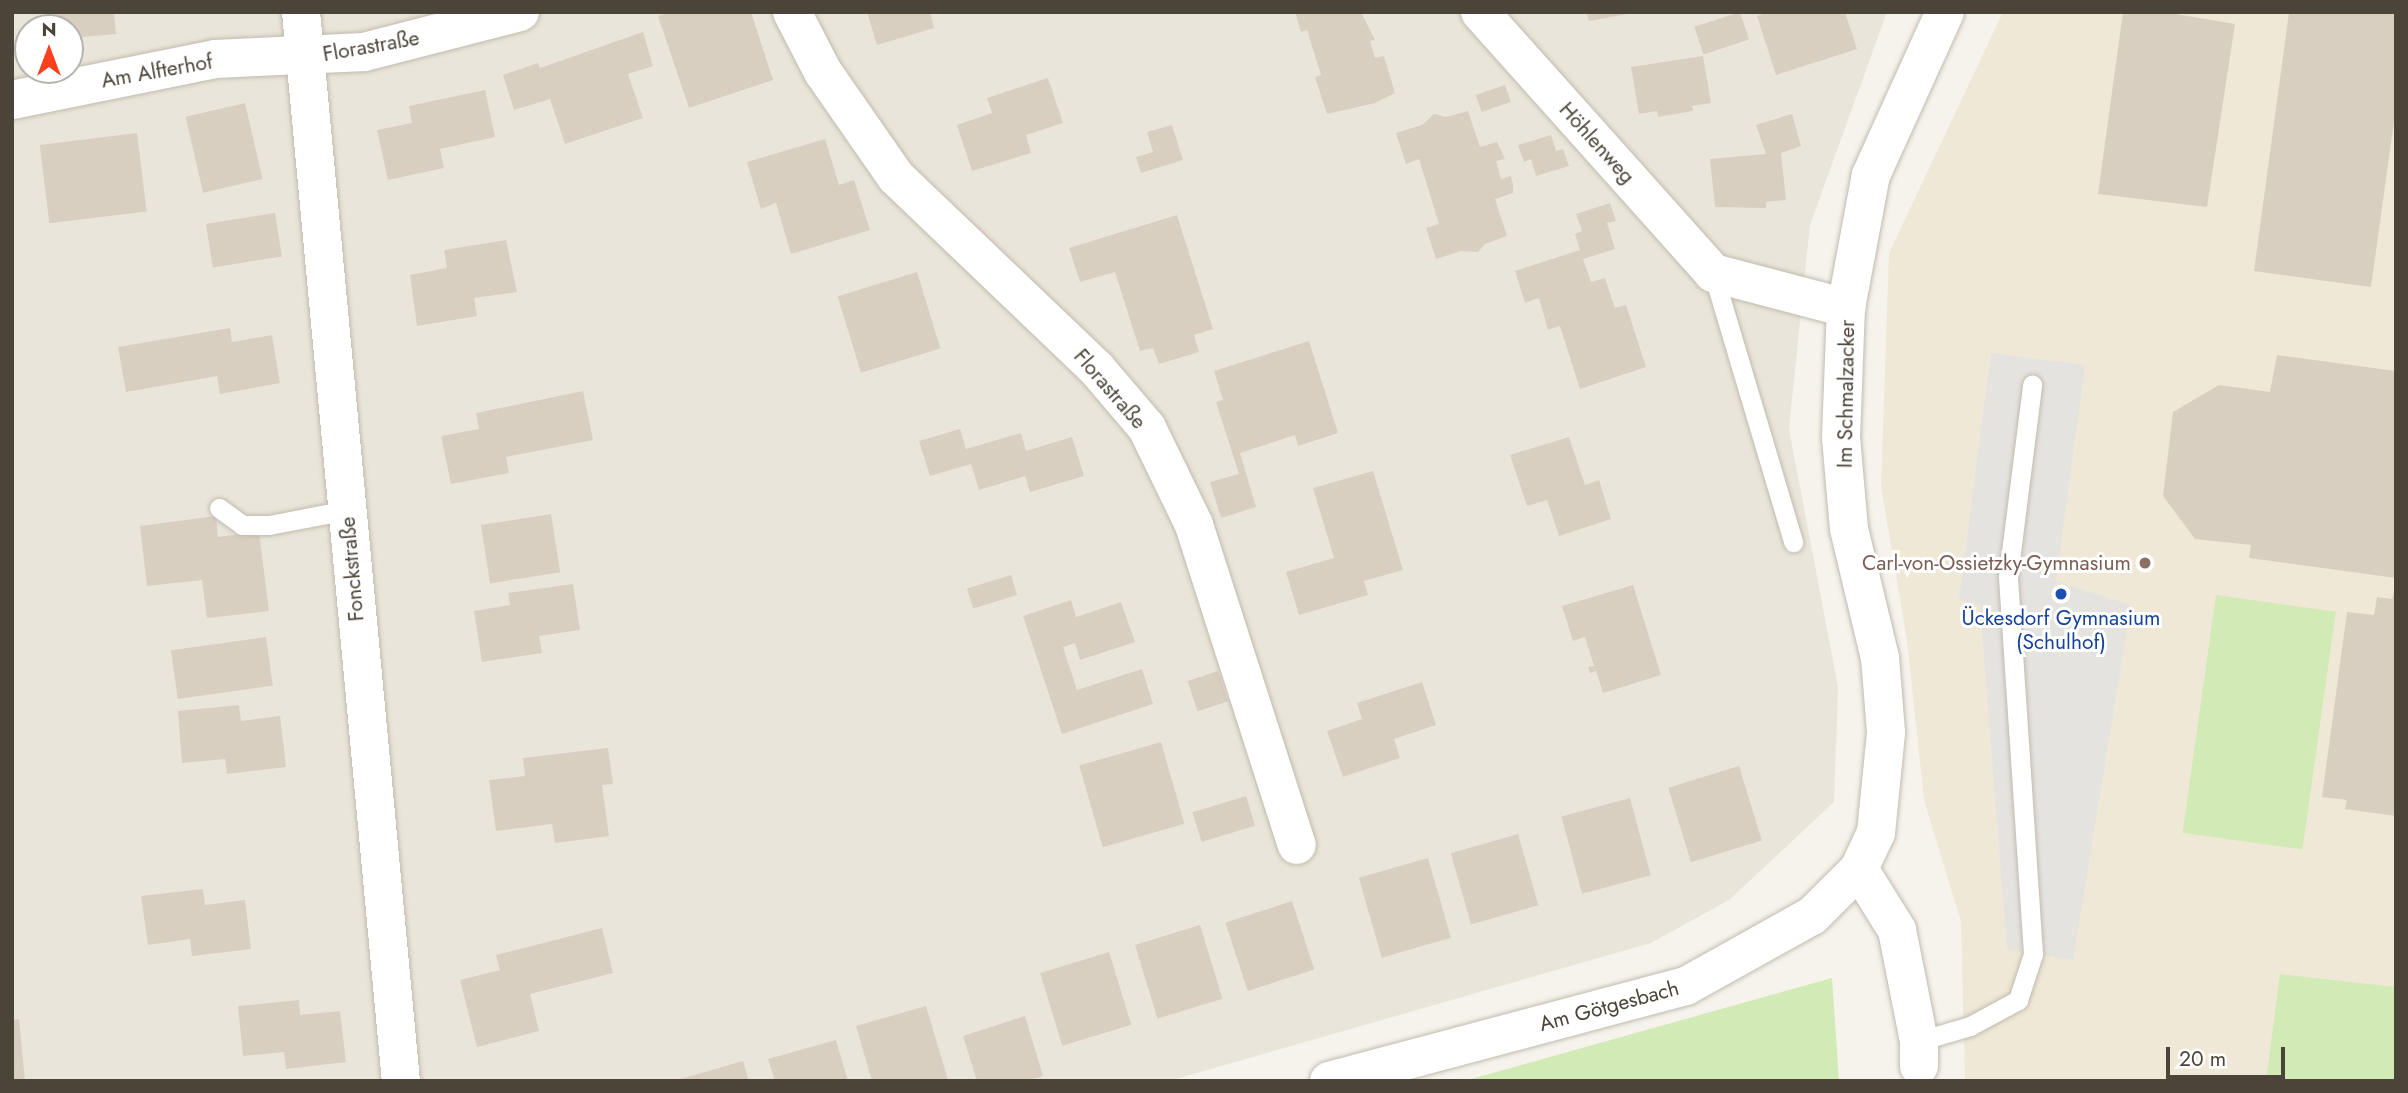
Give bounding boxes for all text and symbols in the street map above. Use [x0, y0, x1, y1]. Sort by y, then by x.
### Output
north arrow [14, 14, 84, 84]
text: N [41, 16, 57, 43]
street label: Florastraße [321, 25, 421, 67]
street label: Am Alfterhof [99, 49, 215, 93]
street label: Höhlenweg [1554, 97, 1640, 189]
street label: Im Schmalzacker [1832, 320, 1860, 468]
street label: Florastraße [1068, 344, 1152, 434]
street label: Fonckstraße [335, 516, 369, 622]
place label: Carl-von-Ossietzky-Gymnasium [1862, 550, 2131, 576]
marker: Carl-von-Ossietzky-Gymnasium [2137, 555, 2153, 571]
marker: Ückesdorf Gymnasium (Schulhof) [2053, 586, 2069, 602]
place label: Ückesdorf Gymnasium (Schulhof) [1962, 605, 2160, 655]
street label: Am Götgesbach [1536, 975, 1682, 1037]
scale bar [2170, 1034, 2289, 1078]
text: 20 m [2179, 1044, 2226, 1074]

